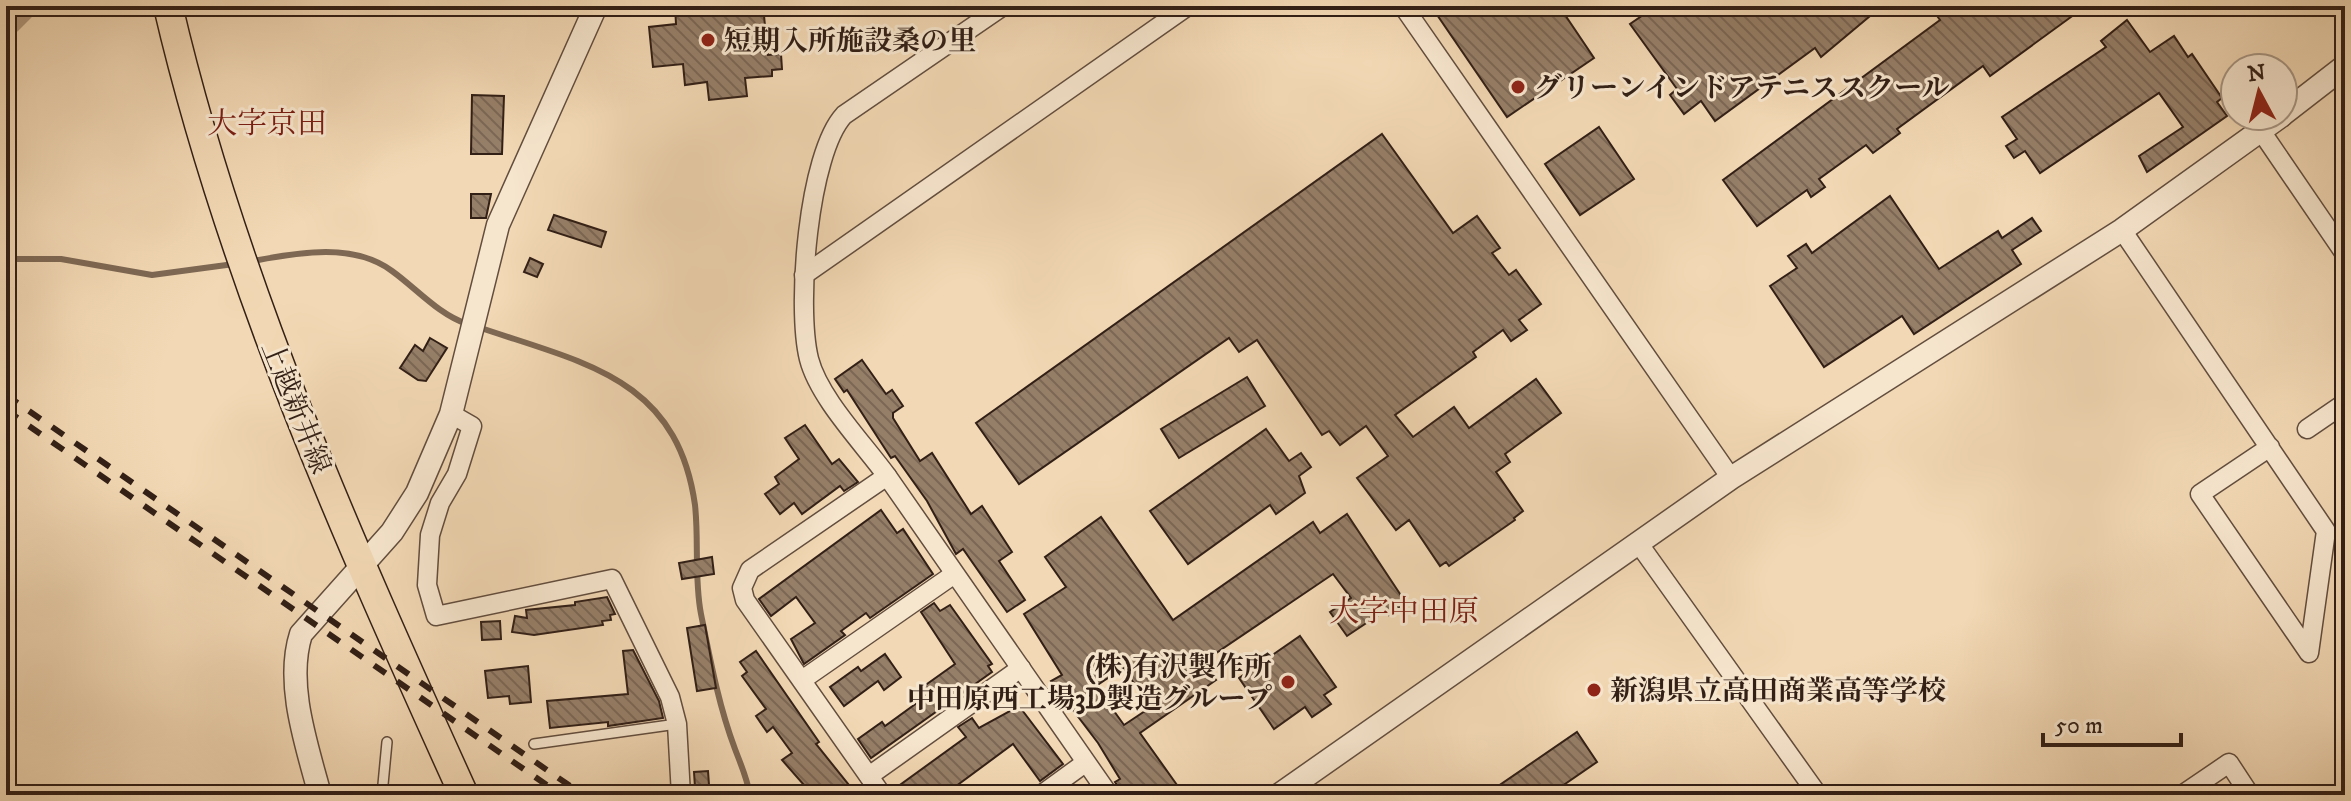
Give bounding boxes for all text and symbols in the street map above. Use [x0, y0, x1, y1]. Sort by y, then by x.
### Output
place label: 短期入所施設桑の里 [724, 24, 976, 59]
marker: 短期入所施設桑の里 [699, 31, 717, 49]
north arrow [2219, 52, 2299, 132]
text: N [2246, 59, 2267, 88]
place label: グリーンインドアテニススクール [1534, 71, 1950, 106]
marker: グリーンインドアテニススクール [1509, 78, 1527, 96]
district label: 大字京田 [207, 106, 327, 143]
street label: 上越新井線 [253, 336, 338, 479]
district label: 大字中田原 [1329, 594, 1479, 631]
place label: (株)有沢製作所 中田原西工場3D製造グループ [907, 650, 1272, 717]
marker: (株)有沢製作所 中田原西工場3D製造グループ [1279, 673, 1297, 691]
place label: 新潟県立高田商業高等学校 [1610, 674, 1946, 709]
marker: 新潟県立高田商業高等学校 [1585, 681, 1603, 699]
scale bar [2043, 697, 2181, 747]
text: 50 m [2055, 711, 2103, 741]

